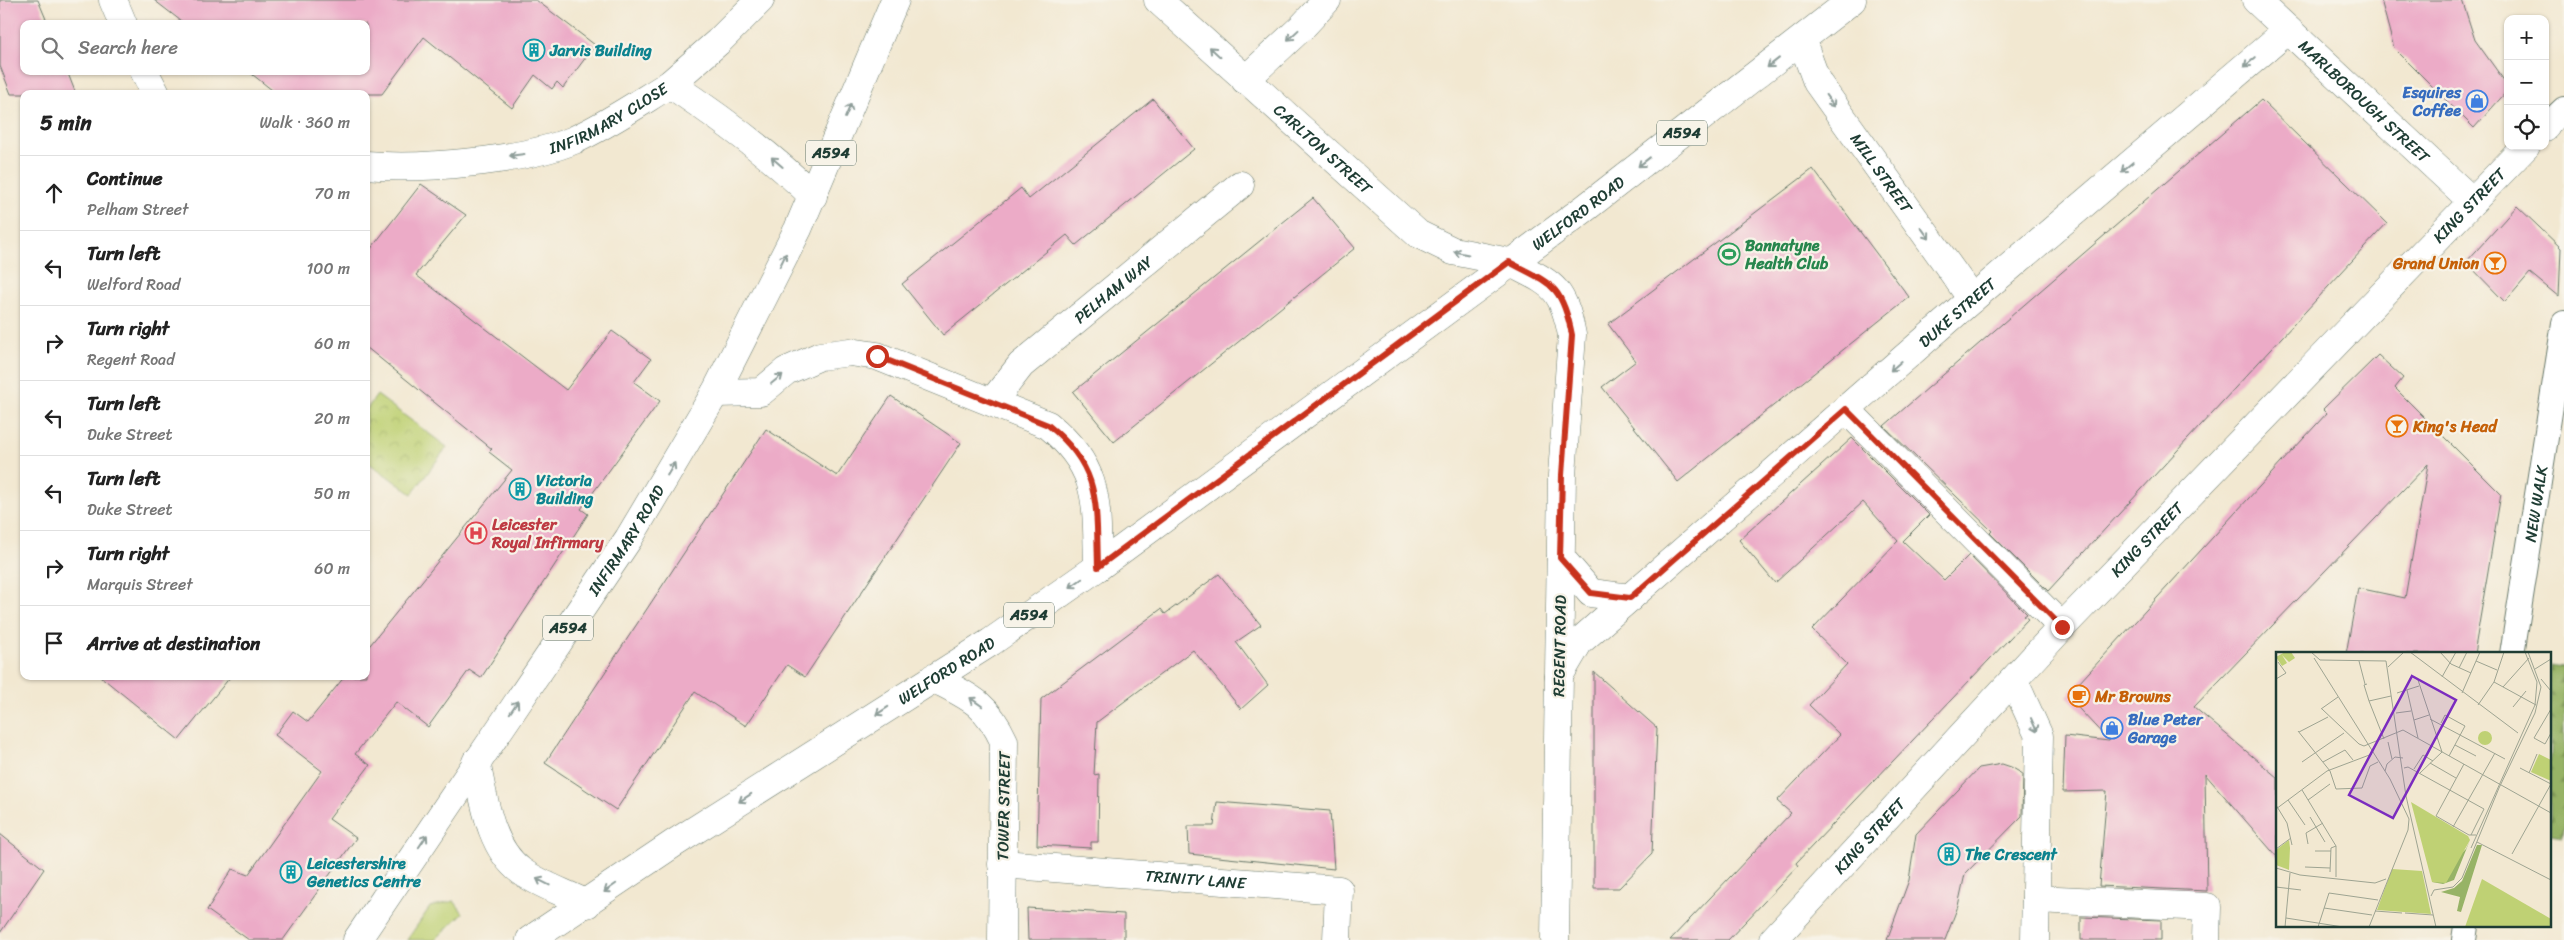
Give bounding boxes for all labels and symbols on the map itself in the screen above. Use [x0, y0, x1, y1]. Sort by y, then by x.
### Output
one-way arrow [1287, 29, 1299, 41]
street label: MARLBOROUGH STREET [2291, 32, 2438, 171]
place label: Jarvis Building [549, 36, 653, 65]
building icon: Jarvis Building [522, 38, 546, 62]
one-way arrow [1208, 46, 1221, 58]
one-way arrow [2244, 56, 2257, 67]
one-way arrow [1767, 58, 1780, 69]
street label: INFIRMARY CLOSE [545, 74, 675, 163]
place label: Esquires Coffee [2402, 78, 2462, 125]
shop icon: Esquires Coffee [2465, 89, 2489, 113]
one-way arrow [1825, 94, 1835, 108]
street label: CARLTON STREET [1266, 96, 1380, 202]
one-way arrow [844, 104, 853, 119]
road number: A594 [1657, 120, 1707, 146]
street label: MILL STREET [1842, 127, 1921, 220]
road number: A594 [806, 140, 856, 166]
one-way arrow [509, 150, 525, 160]
one-way arrow [771, 156, 784, 168]
one-way arrow [1638, 157, 1651, 168]
street label: KING STREET [2425, 160, 2514, 250]
one-way arrow [2120, 161, 2133, 173]
street label: WELFORD ROAD [1525, 168, 1632, 258]
one-way arrow [1919, 226, 1930, 239]
place label: Bannatyne Health Club [1744, 231, 1829, 278]
sports icon: Bannatyne Health Club [1717, 242, 1741, 266]
street label: PELHAM WAY [1067, 248, 1160, 331]
one-way arrow [1454, 248, 1470, 257]
place label: Grand Union [2392, 249, 2479, 278]
bar icon: Grand Union [2483, 251, 2507, 275]
one-way arrow [778, 253, 788, 268]
street label: DUKE STREET [1912, 270, 2004, 355]
route start [866, 345, 889, 368]
one-way arrow [1889, 360, 1902, 372]
one-way arrow [770, 373, 783, 384]
place label: King's Head [2412, 412, 2498, 441]
bar icon: King's Head [2385, 414, 2409, 438]
one-way arrow [666, 462, 676, 476]
street label: NEW WALK [2516, 462, 2557, 544]
place label: Victoria Building [536, 466, 594, 513]
building icon: Victoria Building [508, 477, 532, 501]
street label: INFIRMARY ROAD [579, 479, 673, 603]
street label: KING STREET [2103, 494, 2192, 584]
place label: Leicester Royal Infirmary [491, 510, 604, 557]
hospital icon: Leicester Royal Infirmary [464, 521, 488, 545]
one-way arrow [1069, 578, 1083, 588]
street label: REGENT ROAD [1544, 594, 1575, 697]
road number: A594 [1004, 602, 1054, 628]
road number: A594 [543, 616, 593, 640]
route end [2051, 616, 2074, 639]
street label: WELFORD ROAD [892, 629, 1002, 713]
inset map [2276, 652, 2552, 928]
place label: Mr Browns [2094, 682, 2171, 711]
cafe icon: Mr Browns [2067, 684, 2091, 708]
one-way arrow [969, 697, 983, 707]
one-way arrow [509, 700, 519, 714]
place label: Blue Peter Garage [2127, 705, 2204, 752]
one-way arrow [875, 706, 889, 716]
shop icon: Blue Peter Garage [2100, 716, 2124, 740]
one-way arrow [2030, 717, 2040, 732]
street label: TOWER STREET [988, 750, 1019, 861]
street label: KING STREET [1826, 790, 1914, 881]
one-way arrow [738, 793, 752, 804]
one-way arrow [418, 835, 428, 849]
place label: The Crescent [1965, 840, 2058, 869]
building icon: The Crescent [1937, 842, 1961, 866]
place label: Leicestershire Genetics Centre [306, 849, 422, 896]
building icon: Leicestershire Genetics Centre [279, 860, 303, 884]
street label: TRINITY LANE [1144, 861, 1248, 898]
one-way arrow [536, 877, 551, 886]
one-way arrow [603, 883, 617, 893]

